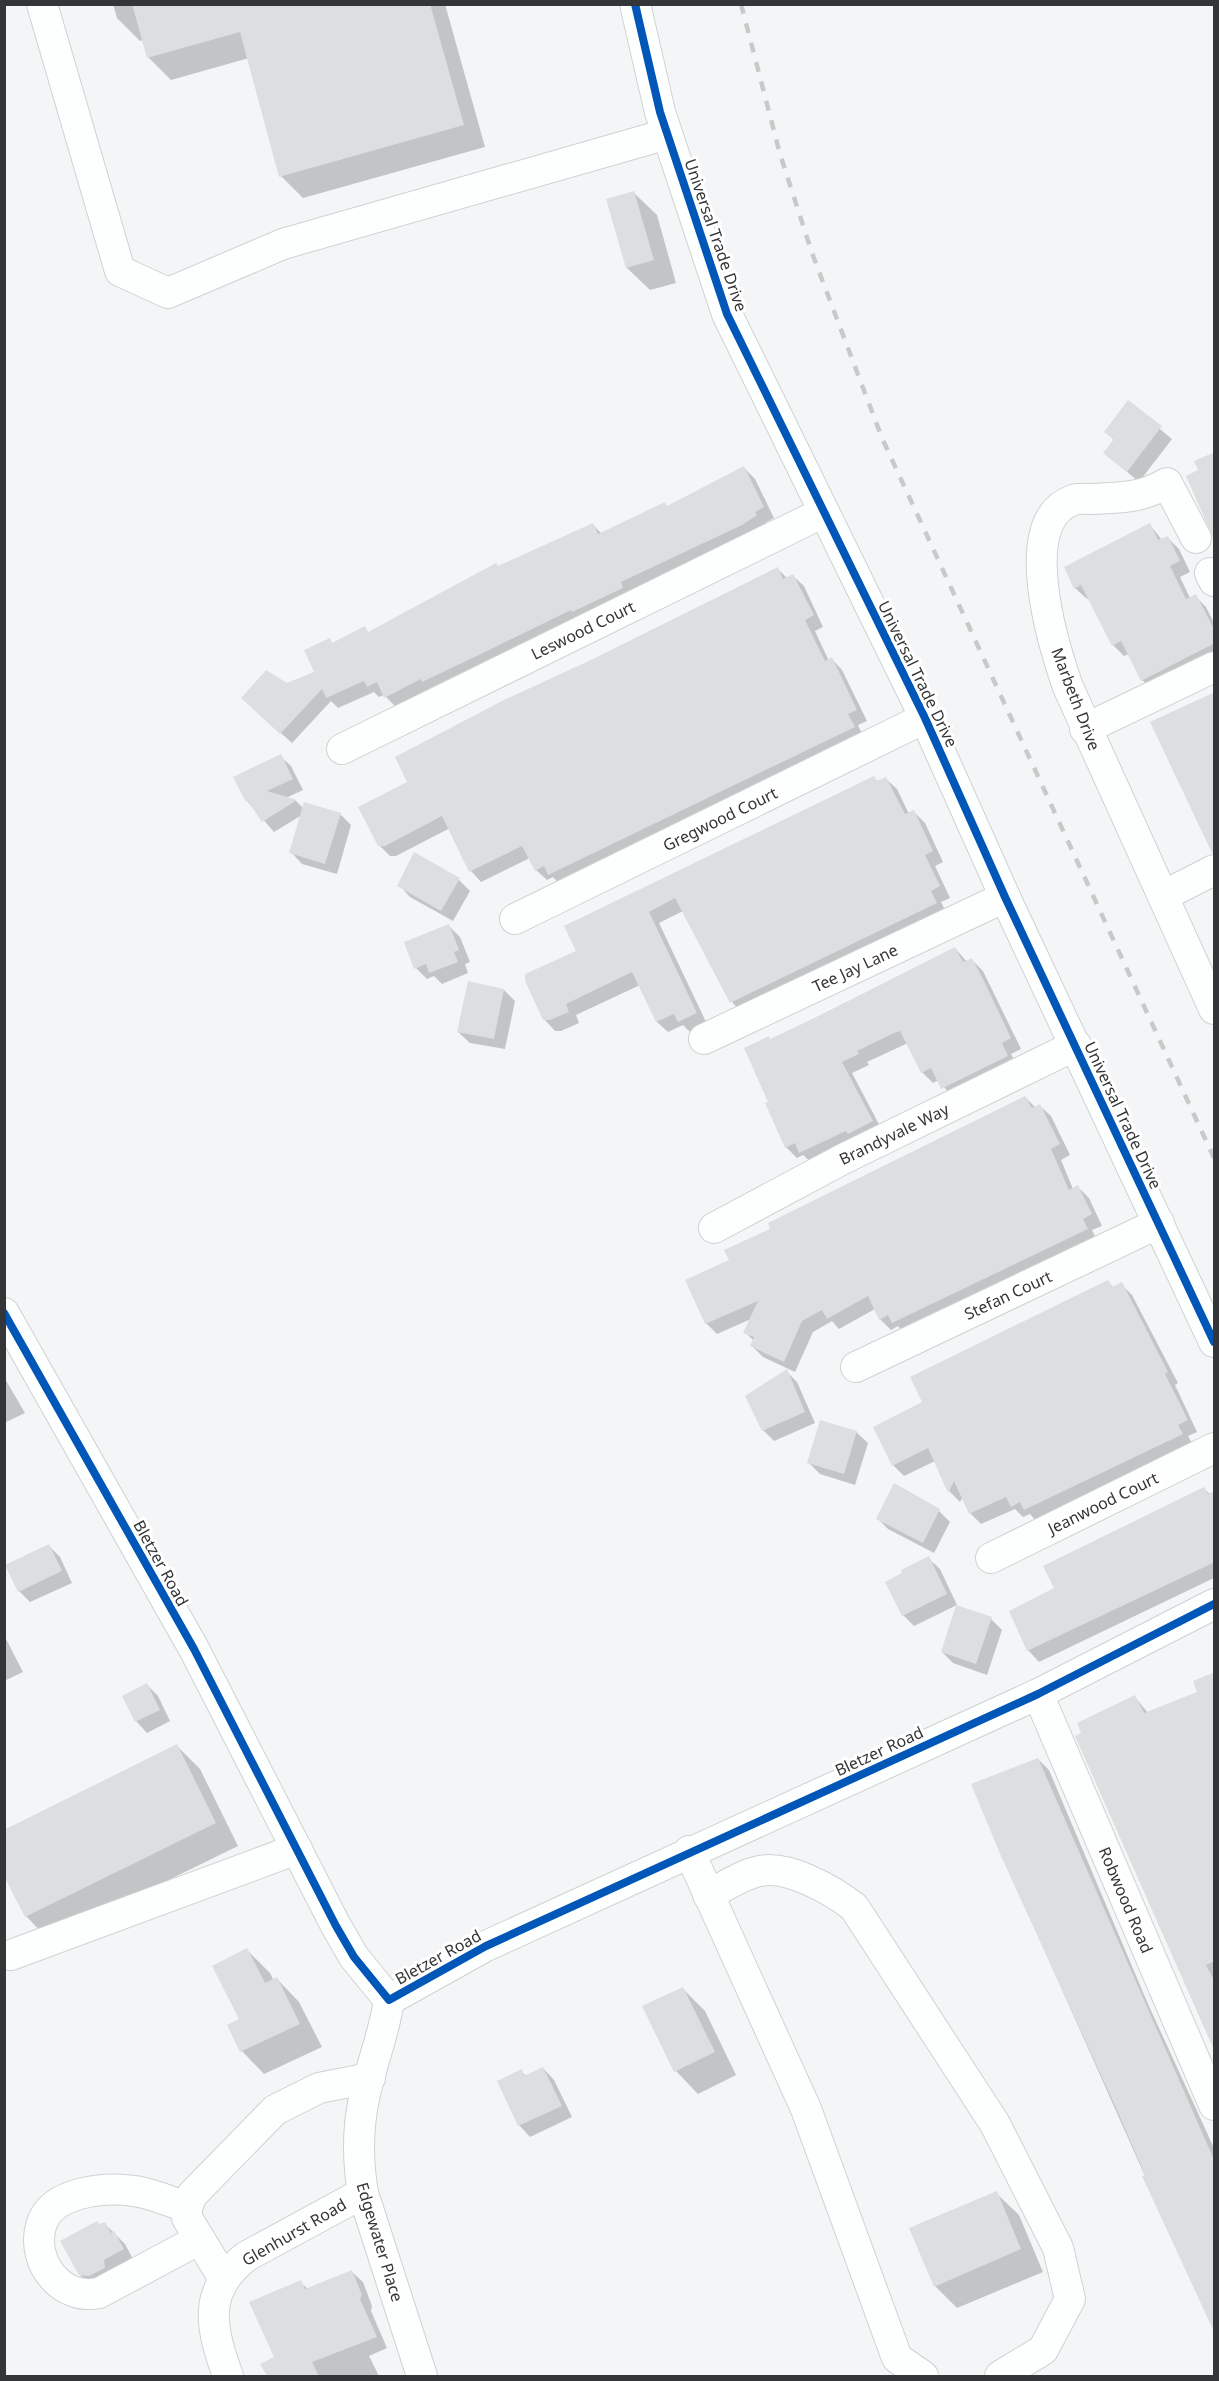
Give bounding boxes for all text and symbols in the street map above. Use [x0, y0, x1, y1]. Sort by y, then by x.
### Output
street label: Universal Trade Drive [679, 156, 753, 314]
street label: Leswood Court [527, 595, 639, 665]
street label: Universal Trade Drive [873, 597, 963, 751]
street label: Marbeth Drive [1046, 644, 1106, 754]
street label: Gregwood Court [659, 782, 781, 856]
street label: Tee Jay Lane [809, 939, 901, 997]
street label: Universal Trade Drive [1079, 1038, 1167, 1192]
street label: Brandyvale Way [835, 1098, 953, 1170]
street label: Stefan Court [961, 1265, 1056, 1325]
street label: Jeanwood Court [1042, 1467, 1162, 1540]
street label: Bletzer Road [128, 1516, 194, 1610]
street label: Bletzer Road [831, 1721, 927, 1781]
street label: Robwood Road [1094, 1843, 1158, 1957]
street label: Bletzer Road [391, 1924, 485, 1990]
street label: Edgewater Place [351, 2180, 409, 2304]
street label: Glenhurst Road [238, 2193, 350, 2271]

